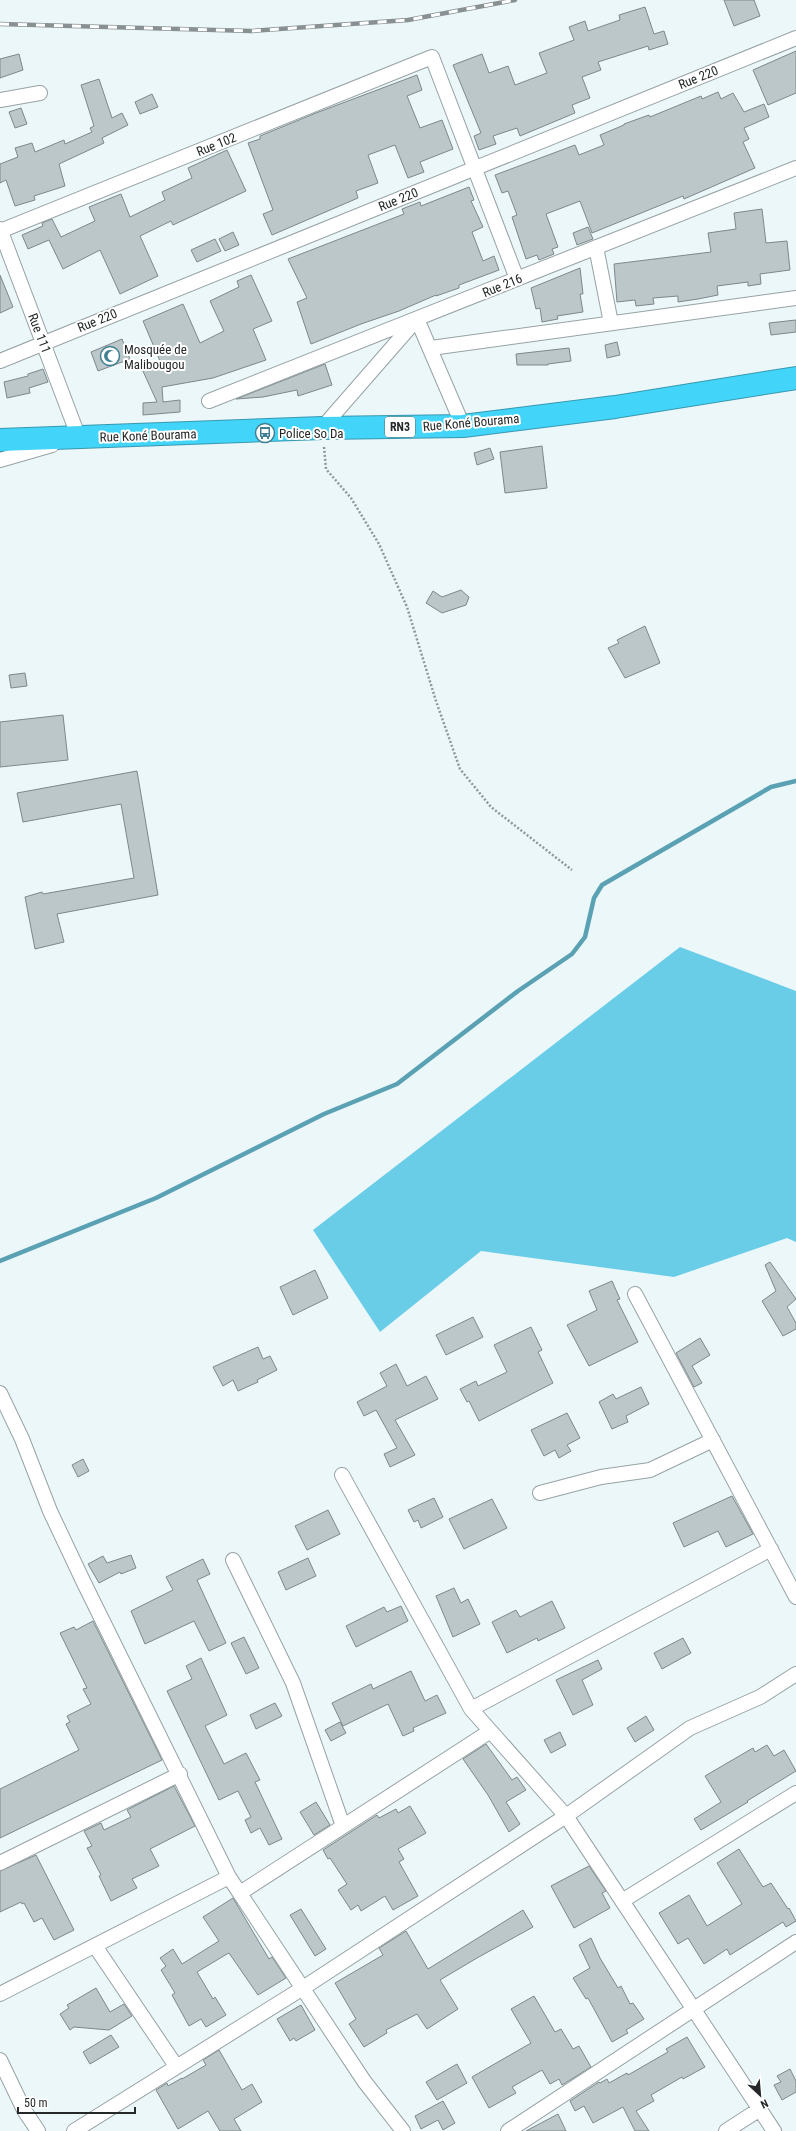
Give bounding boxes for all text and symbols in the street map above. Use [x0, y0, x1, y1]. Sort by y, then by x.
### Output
street label: Rue 220 [676, 63, 720, 92]
street label: Rue 102 [194, 130, 238, 159]
street label: Rue 220 [376, 185, 420, 214]
street label: Rue 216 [480, 271, 524, 300]
street label: Rue 220 [75, 306, 119, 335]
street label: Rue 111 [25, 311, 54, 355]
place label: Mosquée de Malibougou [124, 342, 187, 372]
mosque icon: Mosquée de Malibougou [99, 345, 121, 367]
street label: Rue Koné Bourama [422, 411, 520, 434]
road number: RN3 [385, 417, 415, 437]
bus stop icon: Police So Da [254, 422, 276, 444]
street label: Rue Koné Bourama [99, 426, 197, 445]
place label: Police So Da [279, 426, 344, 441]
north arrow [740, 2075, 780, 2115]
scale bar [18, 2089, 135, 2115]
text: 50 m [24, 2096, 48, 2110]
text: N [758, 2096, 770, 2111]

